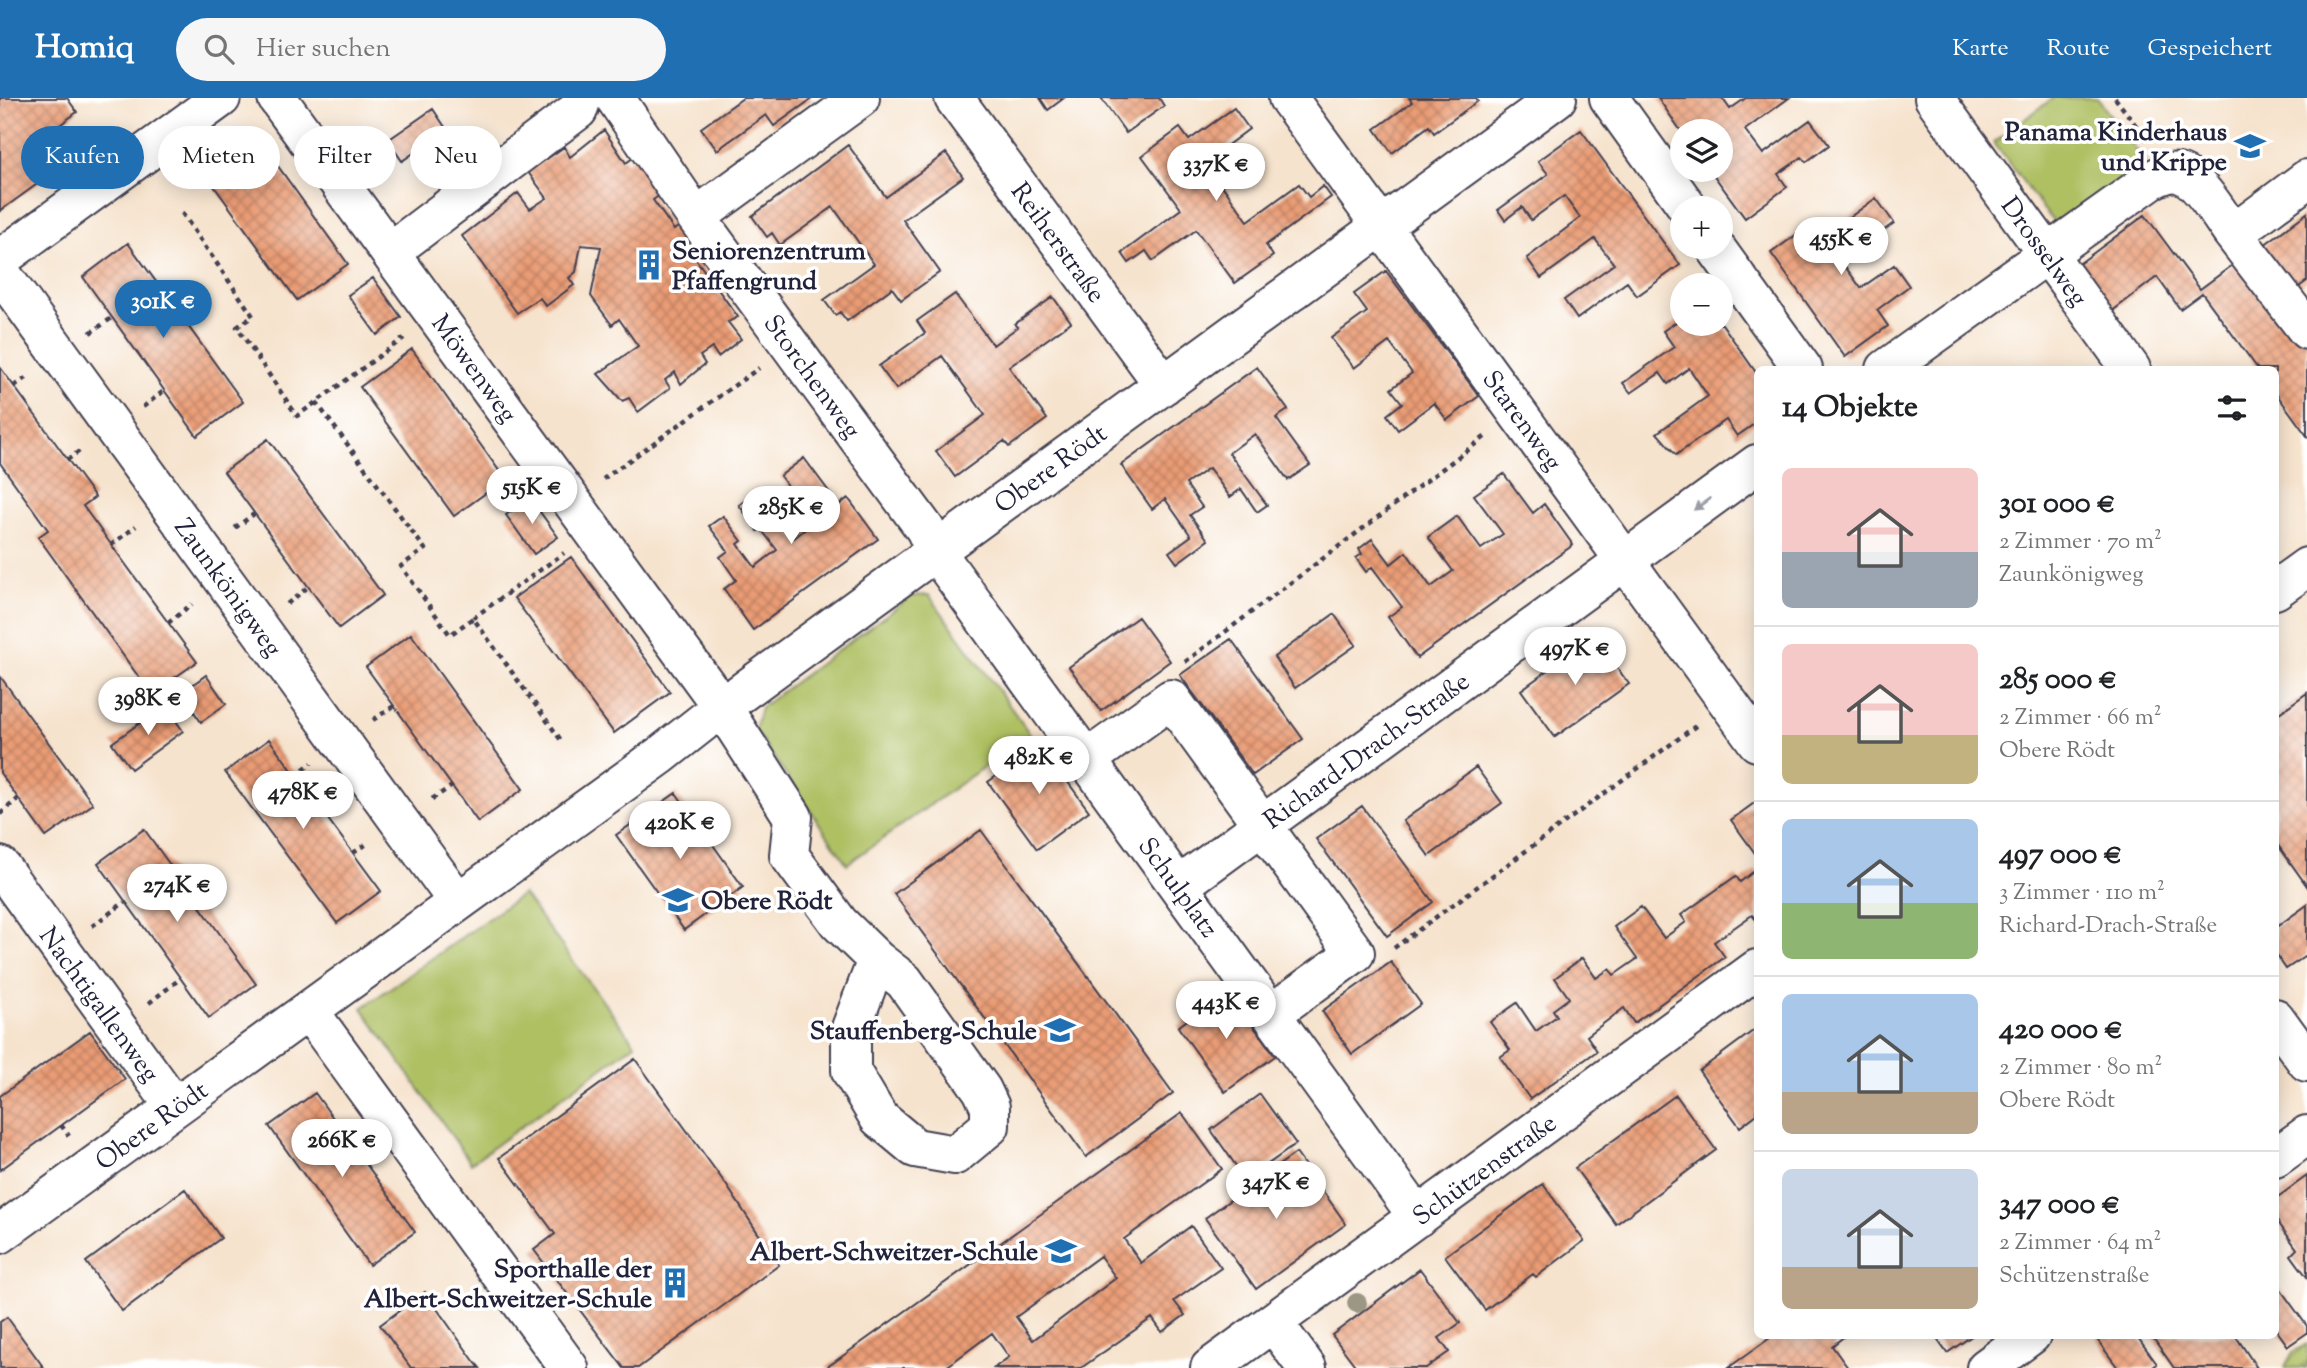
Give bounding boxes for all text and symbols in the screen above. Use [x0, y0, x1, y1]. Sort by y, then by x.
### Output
search box [176, 18, 666, 81]
text: Homiq [35, 25, 134, 73]
icon: search [200, 30, 238, 68]
text: Hier suchen [256, 31, 391, 68]
text: Karte [1952, 32, 2009, 66]
text: Route [2047, 32, 2110, 66]
text: Gespeichert [2148, 32, 2272, 66]
place label: Panama Kinderhaus und Krippe [2005, 115, 2227, 182]
map controls [1670, 119, 1733, 336]
button: layers [1670, 119, 1733, 182]
chip: Kaufen [21, 126, 144, 189]
chip: Mieten [158, 126, 280, 189]
chip: Filter [294, 126, 396, 189]
chip: Neu [410, 126, 502, 189]
school or university icon: Panama Kinderhaus und Krippe [2233, 129, 2267, 163]
pin: 337K € [1159, 144, 1273, 203]
text: 337K € [1183, 149, 1249, 182]
street label: Reiherstraße [1001, 176, 1113, 311]
street label: Drosselweg [1991, 190, 2095, 315]
button: + [1670, 196, 1733, 259]
pin: 455K € [1784, 218, 1898, 277]
text: 455K € [1809, 223, 1873, 256]
place label: Seniorenzentrum Pfaffengrund [672, 234, 866, 301]
building icon: Seniorenzentrum Pfaffengrund [632, 248, 666, 282]
button: − [1670, 273, 1733, 336]
pin: 301K € [106, 280, 220, 340]
text: 301K € [131, 286, 195, 319]
street label: Möwenweg [421, 308, 525, 431]
street label: Storchenweg [753, 308, 869, 447]
street label: Starenweg [1472, 364, 1570, 479]
text: 14 Objekte [1782, 387, 1918, 430]
icon: filters [2213, 389, 2251, 427]
street label: Obere Rödt [987, 416, 1116, 524]
pin: 515K € [475, 466, 589, 526]
text: 515K € [502, 472, 562, 505]
text: 301 000 € [1999, 483, 2115, 526]
pin: 285K € [734, 486, 848, 546]
text: 285K € [758, 492, 824, 525]
icon: home [1838, 496, 1922, 580]
one-way arrow [1693, 497, 1711, 511]
street label: Zaunkönigweg [164, 512, 290, 665]
text: 2 Zimmer · 70 m² [1999, 526, 2162, 559]
text: Zaunkönigweg [1999, 559, 2143, 592]
pin: 497K € [1518, 628, 1632, 687]
text: 497K € [1540, 633, 1610, 666]
text: 285 000 € [1999, 659, 2117, 702]
street label: Richard-Drach-Straße [1257, 665, 1478, 840]
icon: home [1838, 672, 1922, 756]
pin: 398K € [91, 678, 205, 737]
text: 398K € [114, 683, 182, 716]
text: 2 Zimmer · 66 m² [1999, 702, 2161, 735]
text: Obere Rödt [1999, 735, 2115, 768]
pin: 482K € [982, 736, 1096, 796]
text: 482K € [1004, 742, 1074, 775]
pin: 478K € [246, 772, 360, 831]
text: 478K € [268, 777, 338, 810]
pin: 420K € [623, 802, 737, 861]
text: 420K € [645, 807, 715, 840]
street label: Schulplatz [1128, 831, 1226, 946]
text: 497 000 € [1999, 834, 2122, 877]
icon: home [1838, 847, 1922, 931]
pin: 274K € [120, 864, 234, 924]
text: 274K € [143, 870, 211, 903]
text: 3 Zimmer · 110 m² [1999, 877, 2165, 910]
school or university icon: Obere Rödt [661, 883, 695, 917]
place label: Obere Rödt [701, 884, 832, 921]
text: Richard-Drach-Straße [1999, 910, 2217, 943]
street label: Nachtigallenweg [29, 920, 167, 1091]
pin: 443K € [1169, 982, 1283, 1041]
text: 443K € [1192, 987, 1260, 1020]
text: 420 000 € [1999, 1009, 2123, 1052]
school or university icon: Stauffenberg-Schule [1043, 1013, 1077, 1047]
place label: Stauffenberg-Schule [810, 1014, 1037, 1051]
icon: home [1838, 1022, 1922, 1106]
text: 2 Zimmer · 80 m² [1999, 1052, 2162, 1085]
street label: Obere Rödt [88, 1073, 217, 1181]
text: Obere Rödt [1999, 1085, 2115, 1118]
street label: Schützenstraße [1406, 1106, 1565, 1236]
pin: 266K € [285, 1119, 399, 1179]
text: 266K € [307, 1125, 377, 1158]
pin: 347K € [1219, 1162, 1333, 1221]
text: 347K € [1242, 1167, 1310, 1200]
text: 347 000 € [1999, 1184, 2120, 1227]
icon: home [1838, 1197, 1922, 1281]
text: 2 Zimmer · 64 m² [1999, 1227, 2161, 1260]
school or university icon: Albert-Schweitzer-Schule [1044, 1234, 1078, 1268]
place label: Albert-Schweitzer-Schule [750, 1235, 1038, 1272]
place label: Sporthalle der Albert-Schweitzer-Schule [364, 1252, 652, 1319]
text: Schützenstraße [1999, 1260, 2149, 1293]
building icon: Sporthalle der Albert-Schweitzer-Schule [658, 1266, 692, 1300]

